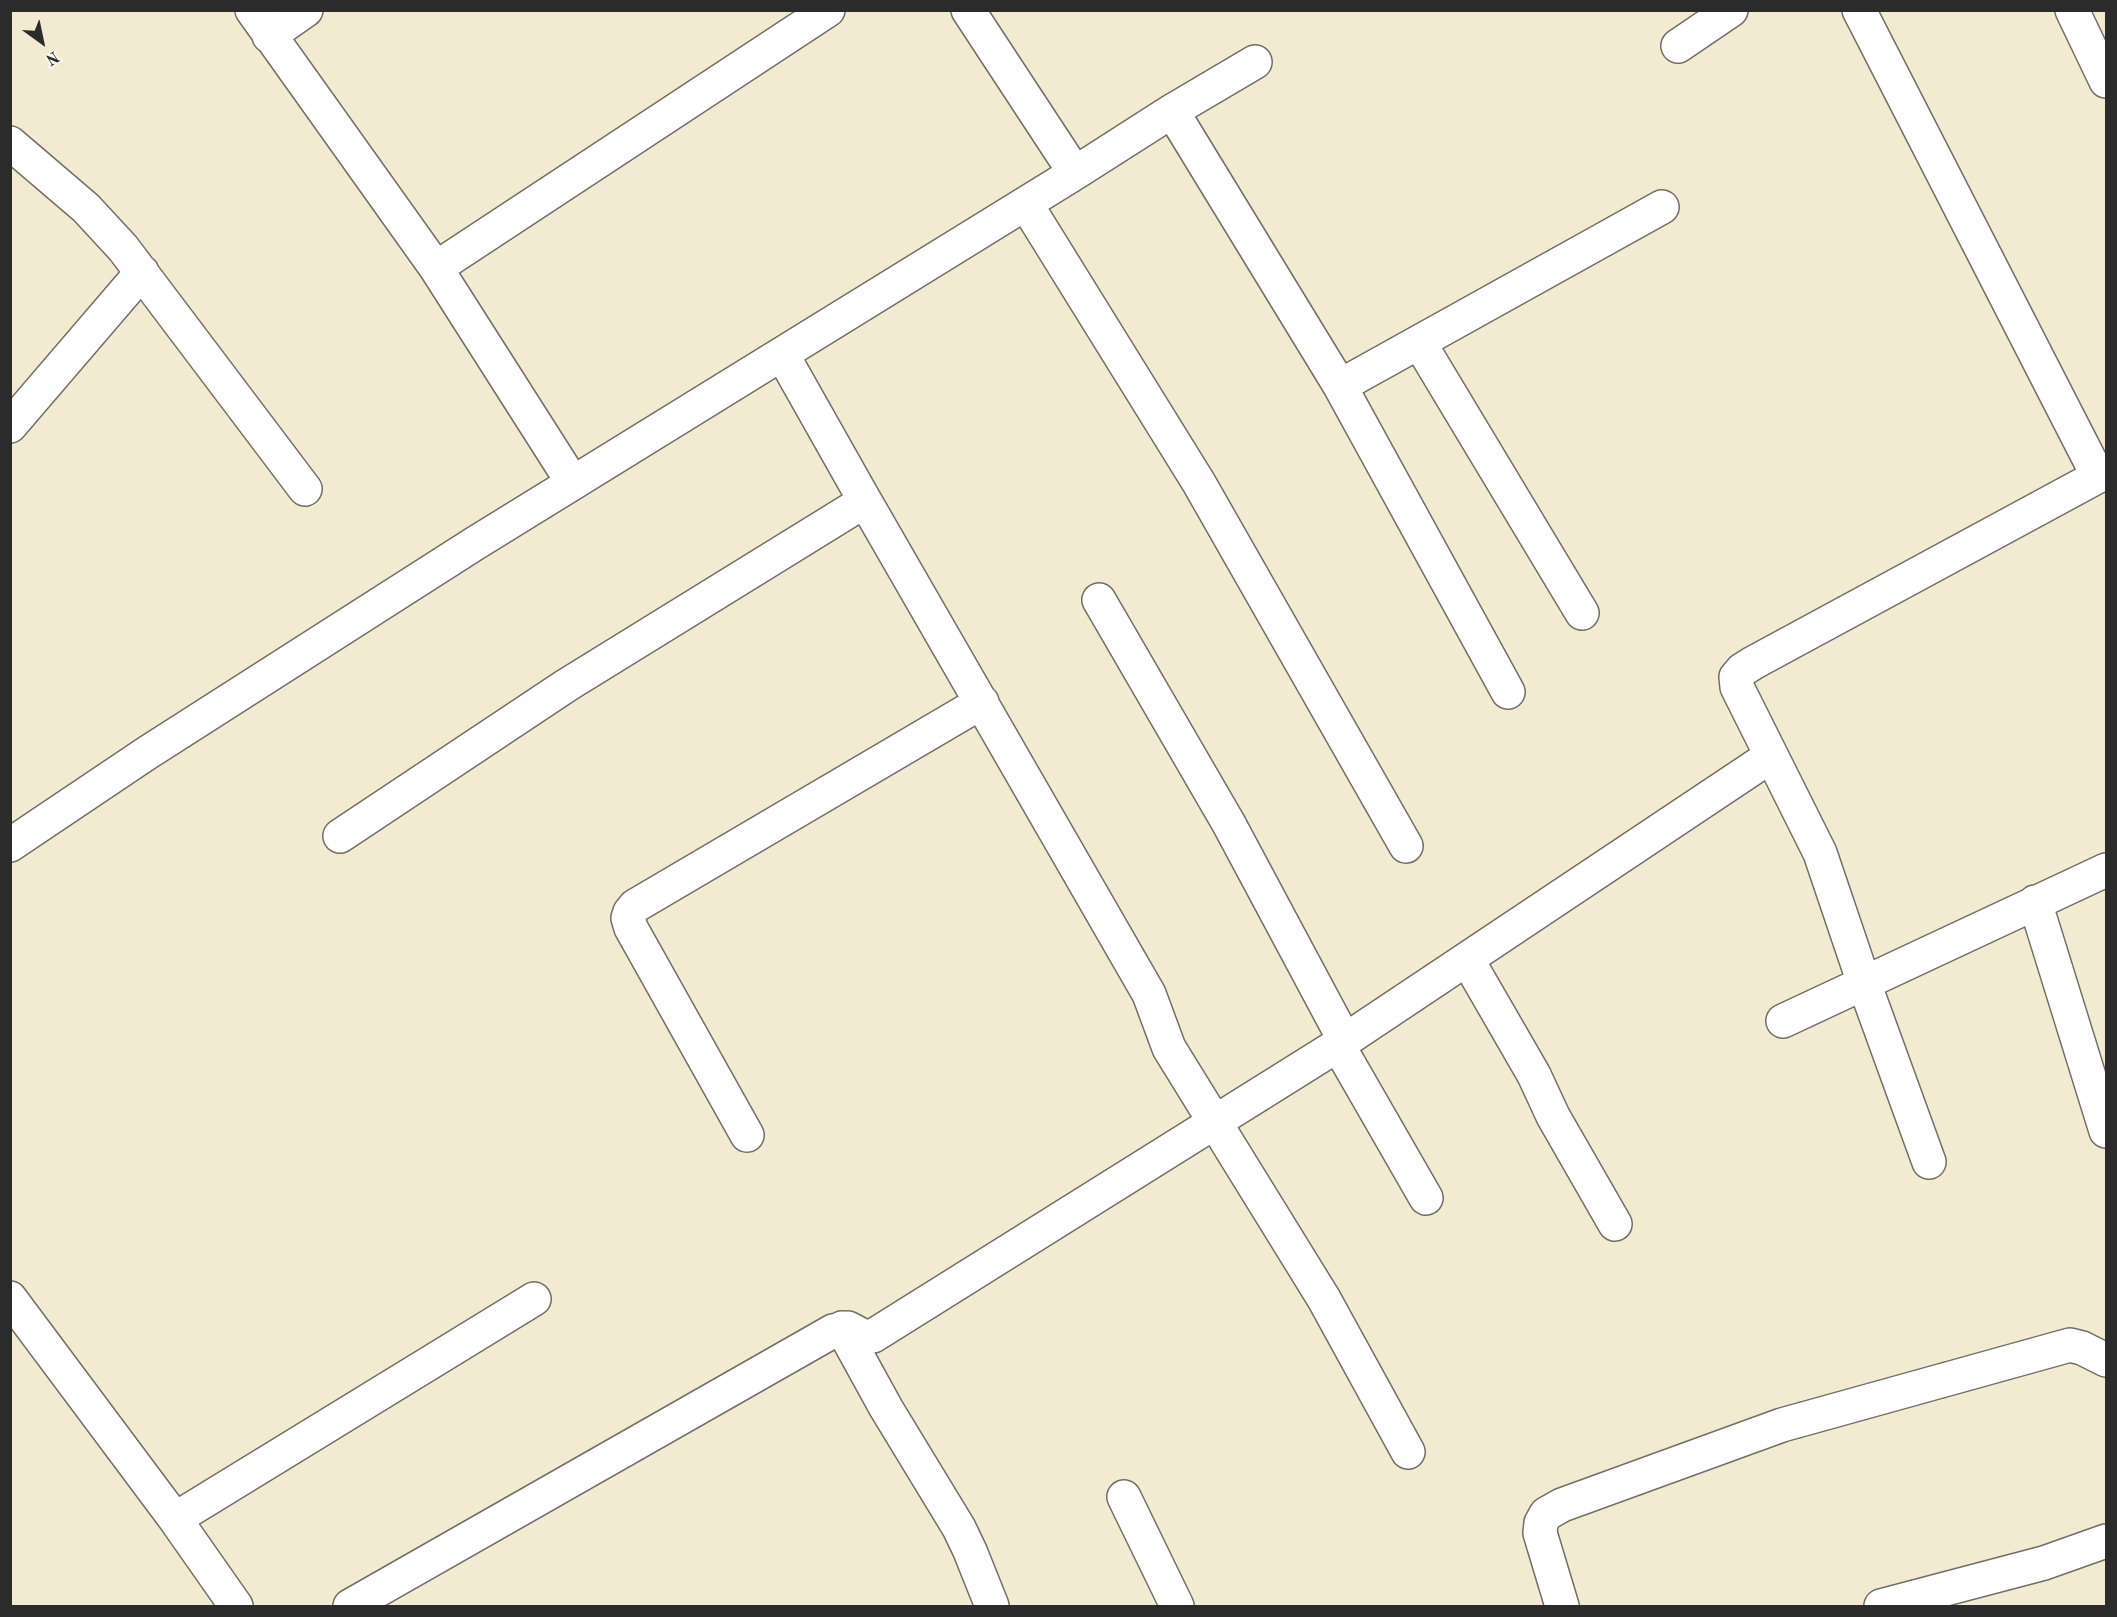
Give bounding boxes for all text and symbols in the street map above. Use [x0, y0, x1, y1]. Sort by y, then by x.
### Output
north arrow [12, 12, 72, 72]
text: N [42, 47, 61, 67]

